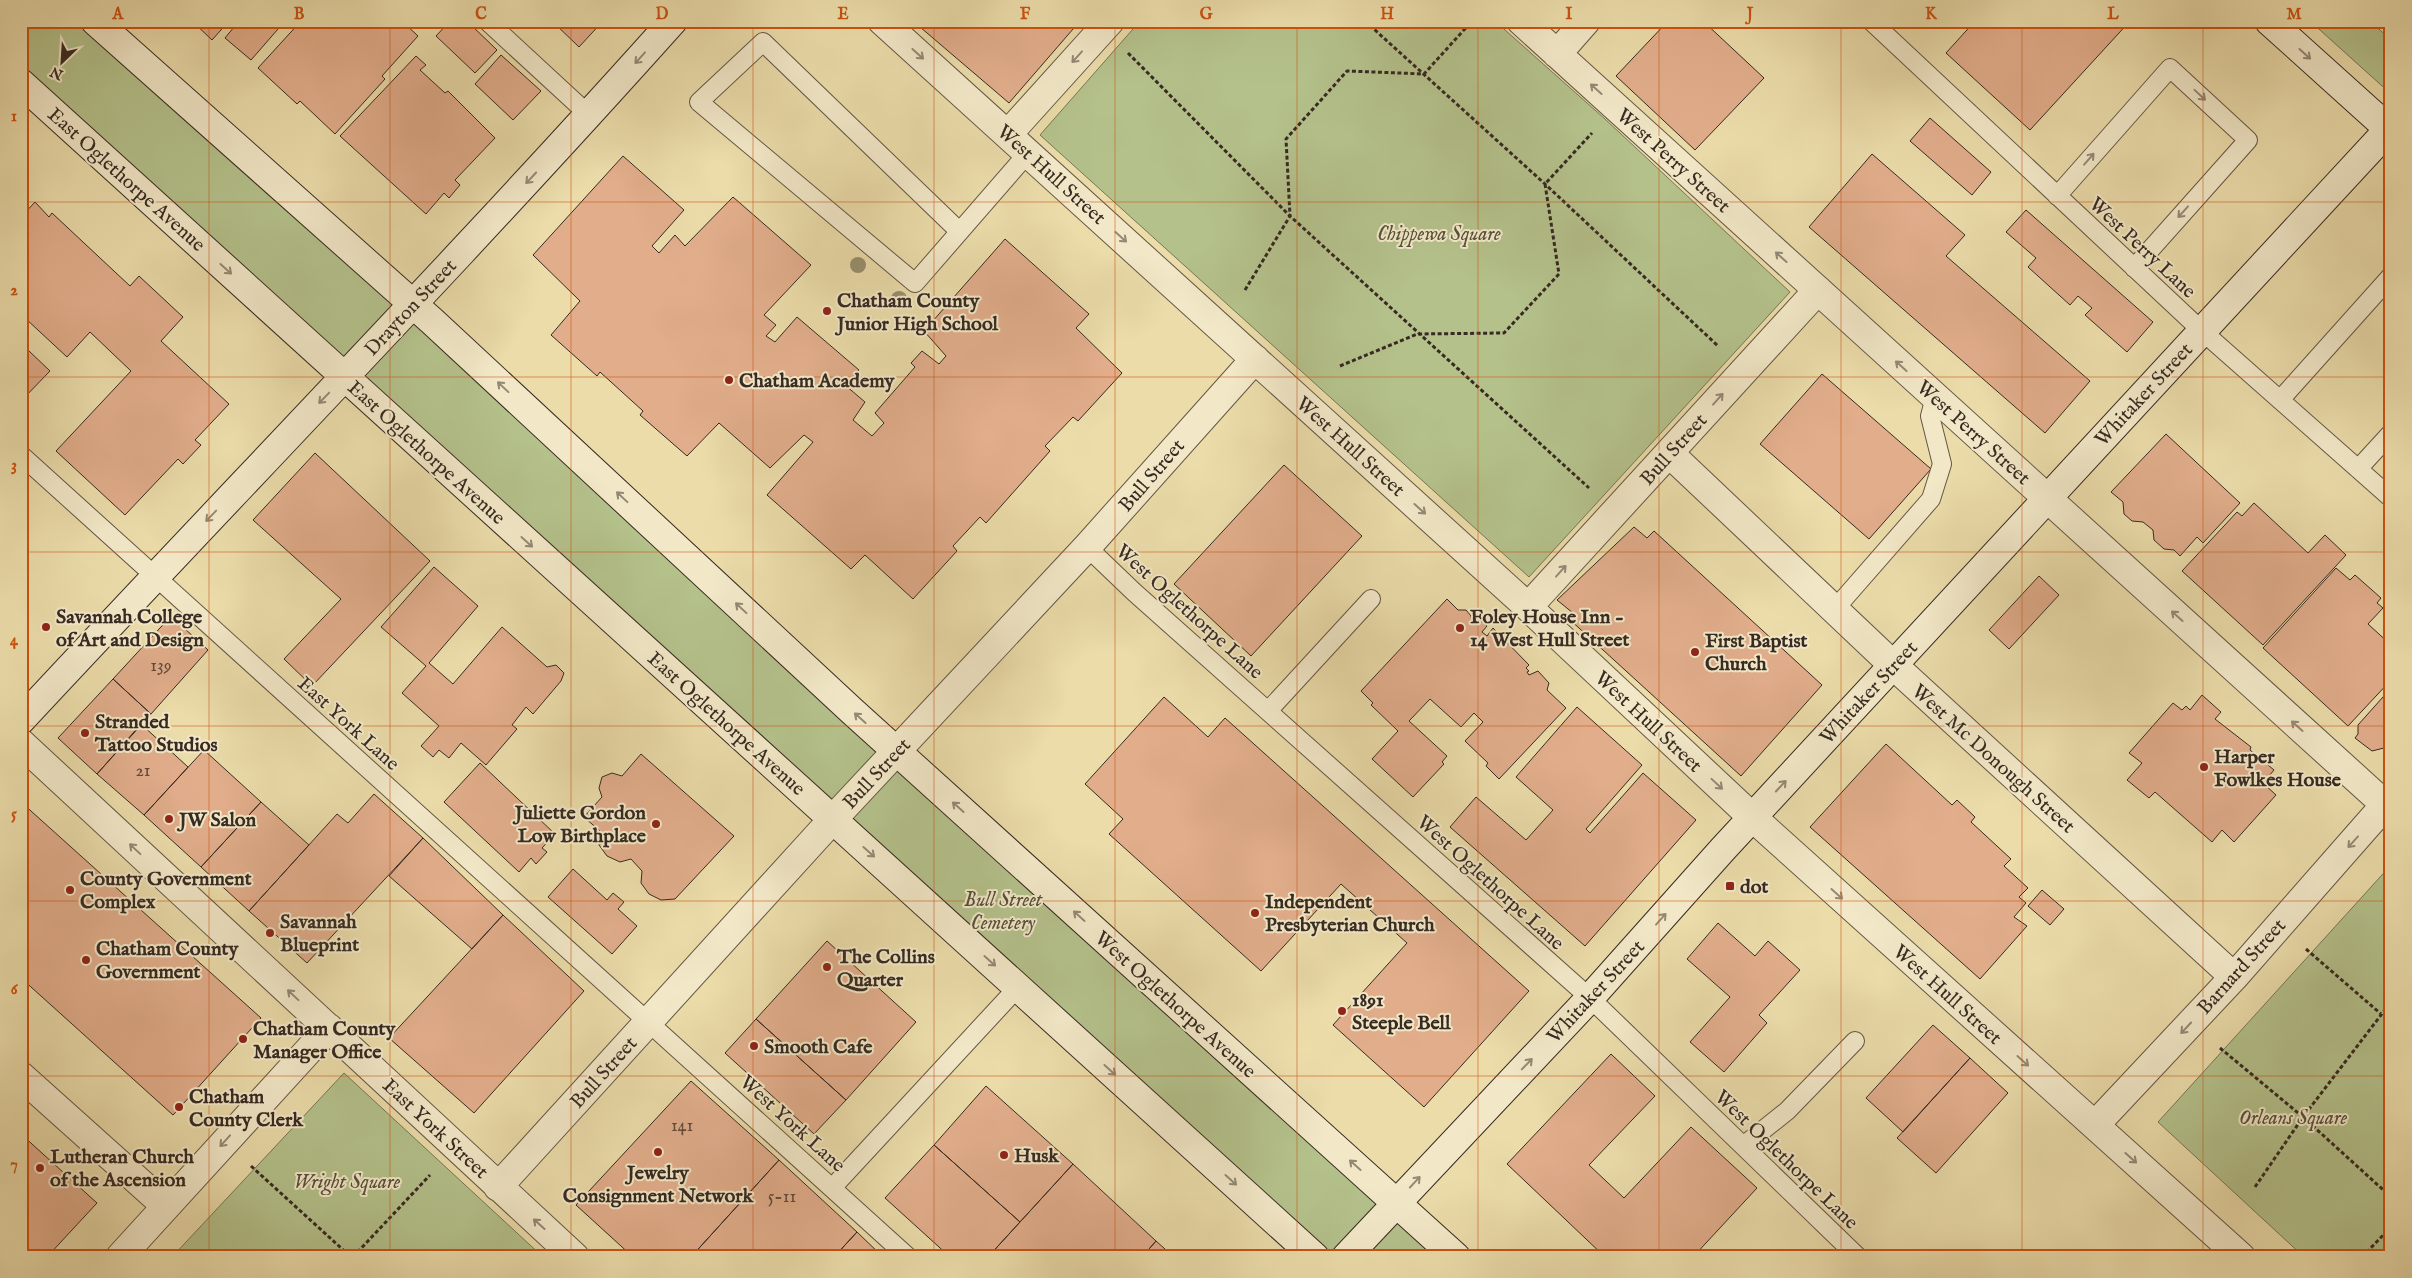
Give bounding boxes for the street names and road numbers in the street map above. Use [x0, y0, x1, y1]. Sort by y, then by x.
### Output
street label: East Oglethorpe Avenue [42, 103, 210, 258]
street label: West Perry Street [1611, 103, 1735, 219]
street label: West Hull Street [991, 120, 1111, 231]
street label: West Perry Lane [2083, 192, 2201, 304]
street label: Drayton Street [360, 254, 463, 362]
street label: Whitaker Street [2090, 338, 2199, 452]
street label: West Perry Street [1911, 375, 2035, 491]
street label: East Oglethorpe Avenue [342, 376, 510, 531]
street label: West Hull Street [1290, 392, 1410, 503]
street label: Bull Street [1635, 409, 1713, 491]
street label: Bull Street [1114, 434, 1191, 518]
street label: West Oglethorpe Lane [1110, 539, 1268, 685]
street label: Whitaker Street [1815, 636, 1924, 750]
street label: East Oglethorpe Avenue [642, 647, 810, 802]
street label: West Hull Street [1589, 666, 1707, 778]
street label: East York Lane [292, 672, 404, 777]
street label: West Mc Donough Street [1906, 679, 2080, 839]
street label: Bull Street [838, 733, 917, 815]
street label: West Oglethorpe Lane [1411, 810, 1569, 956]
street label: Barnard Street [2192, 914, 2292, 1020]
street label: West Oglethorpe Avenue [1089, 926, 1261, 1084]
street label: Whitaker Street [1542, 935, 1651, 1049]
street label: West Hull Street [1887, 940, 2007, 1051]
street label: Bull Street [565, 1032, 643, 1114]
street label: West York Lane [734, 1070, 850, 1178]
street label: East York Street [377, 1074, 493, 1185]
street label: West Oglethorpe Lane [1709, 1085, 1863, 1235]

